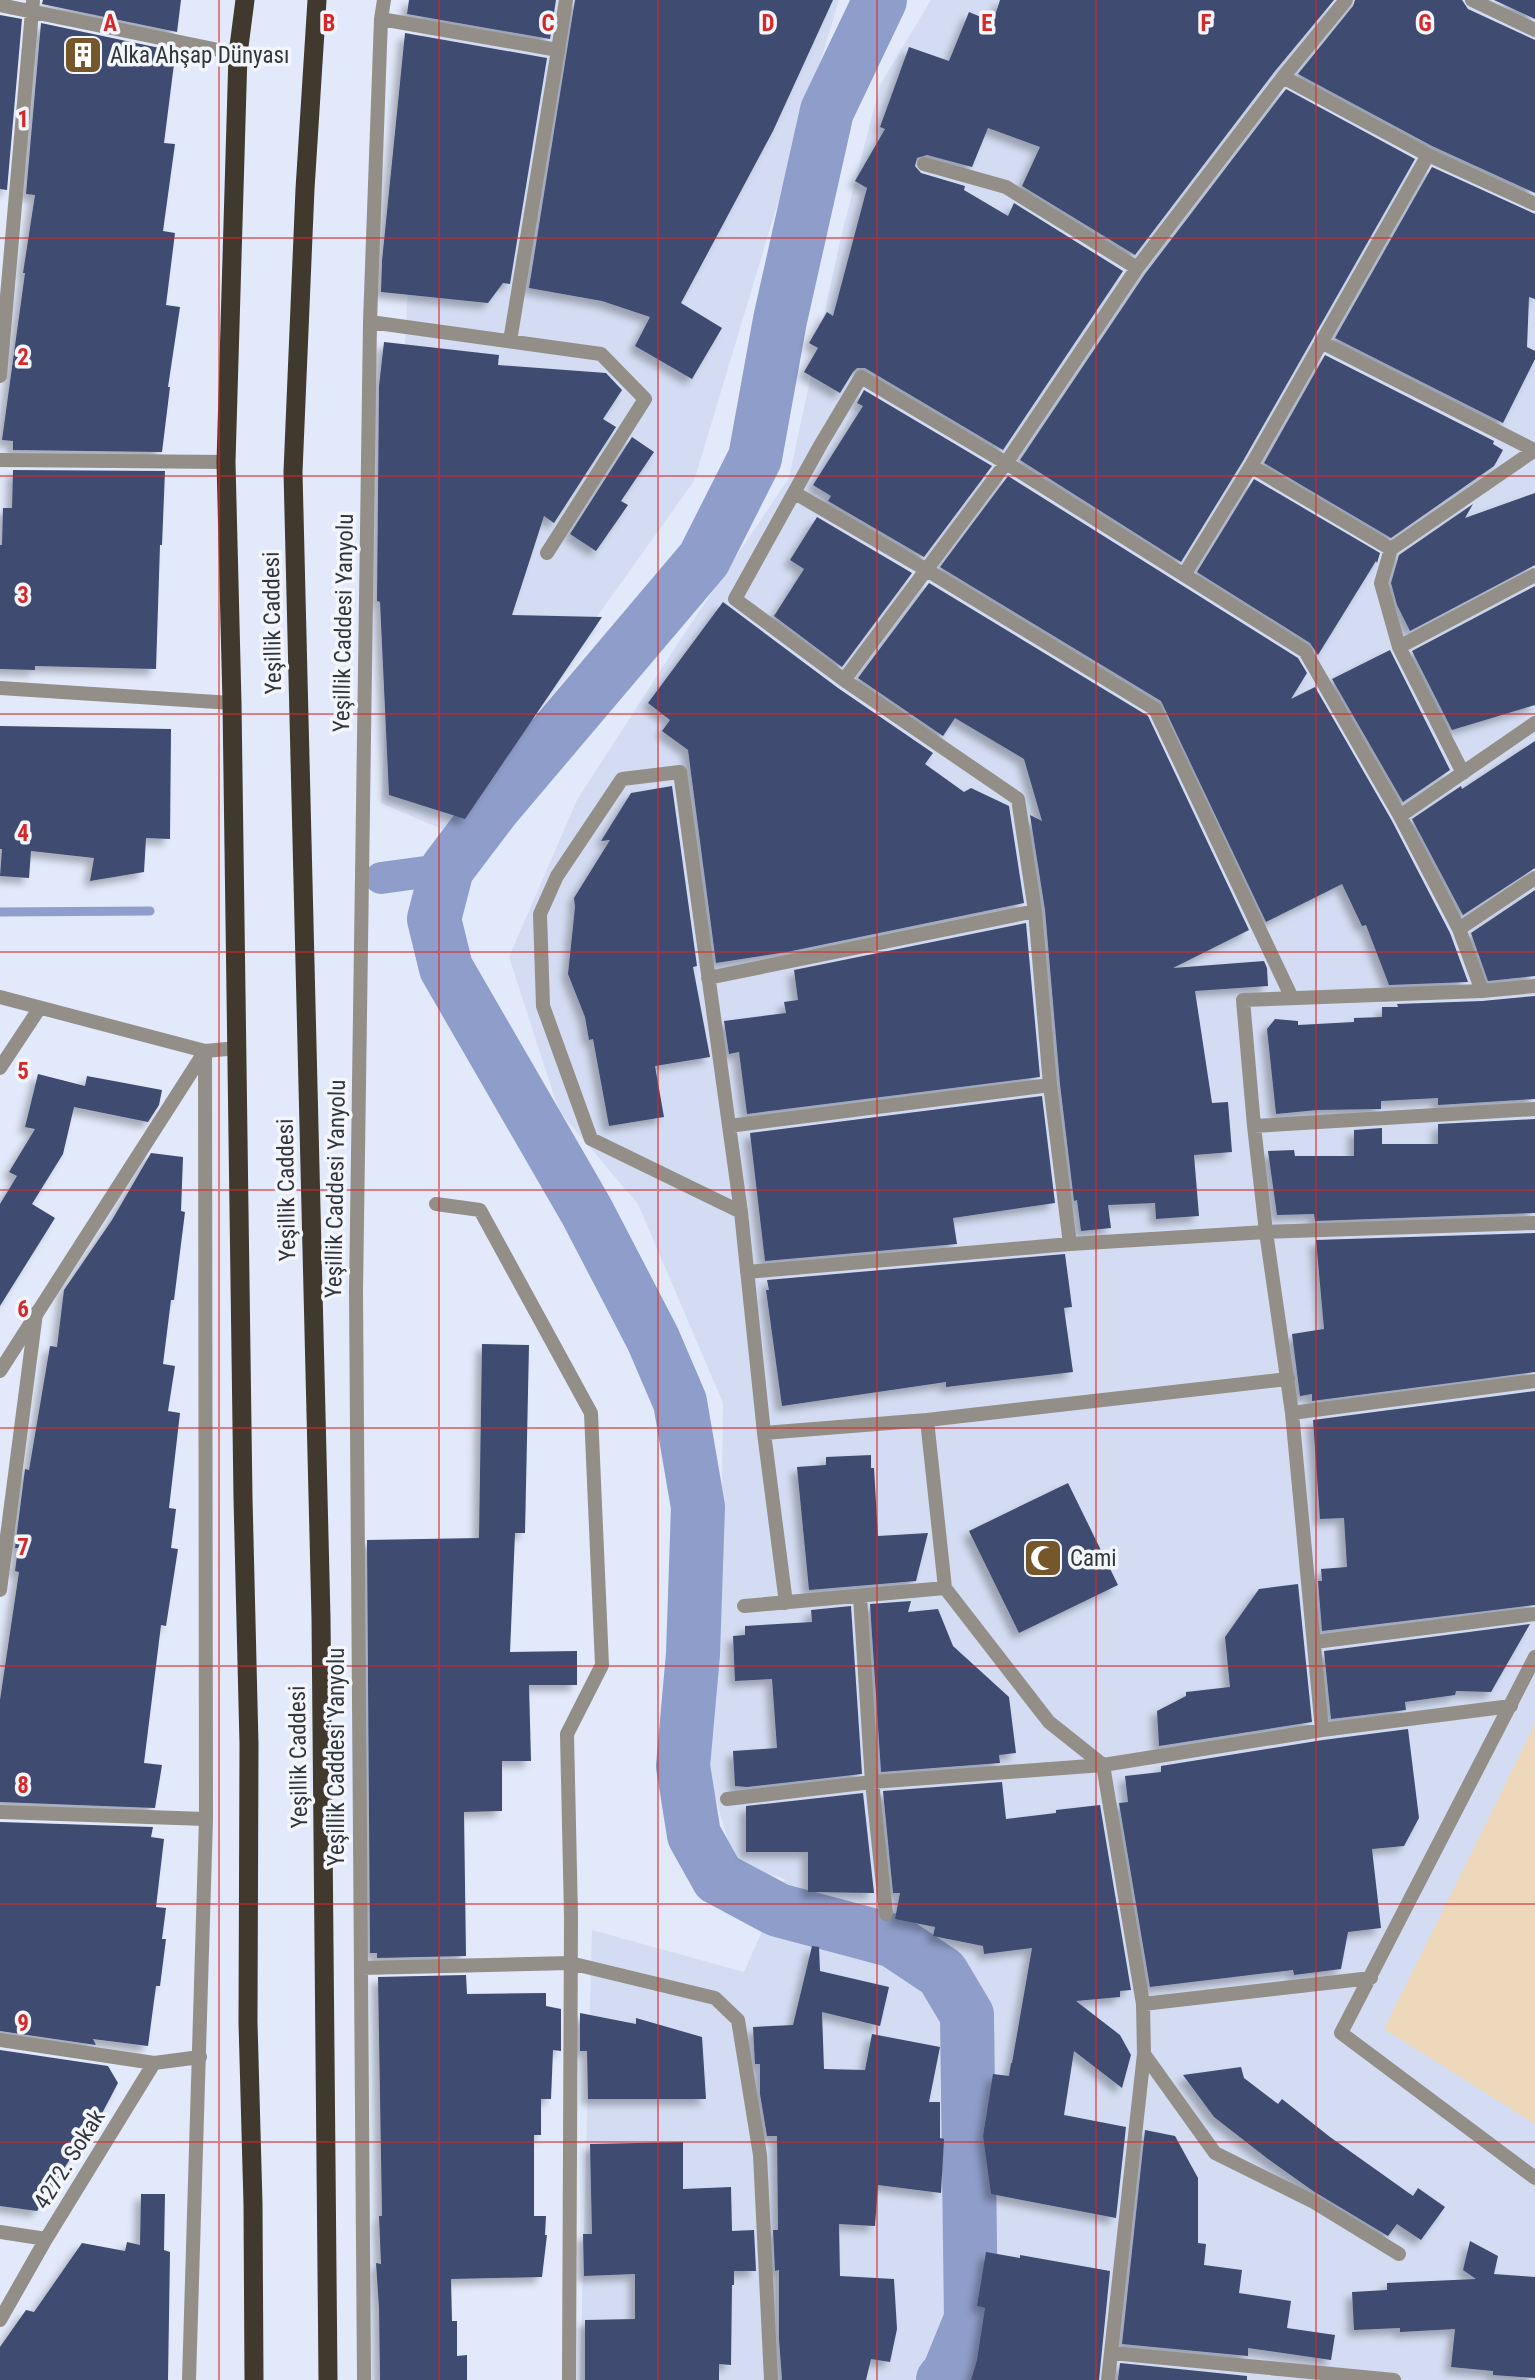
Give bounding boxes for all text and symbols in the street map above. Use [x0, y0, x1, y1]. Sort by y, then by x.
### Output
text: A [103, 10, 117, 37]
text: B [323, 10, 335, 37]
text: C [541, 10, 555, 37]
text: D [762, 10, 775, 37]
text: E [981, 10, 993, 37]
text: F [1201, 10, 1212, 37]
text: G [1418, 10, 1432, 37]
building icon: Alka Ahşap Dünyası [62, 34, 104, 76]
place label: Alka Ahşap Dünyası [110, 42, 289, 69]
text: 1 [17, 106, 29, 133]
text: 2 [17, 344, 29, 371]
street label: Yeşillik Caddesi Yanyolu [328, 513, 359, 733]
street label: Yeşillik Caddesi [258, 551, 287, 695]
text: 3 [17, 582, 29, 609]
text: 4 [17, 820, 29, 847]
text: 5 [17, 1058, 29, 1085]
street label: Yeşillik Caddesi Yanyolu [320, 1079, 351, 1299]
street label: Yeşillik Caddesi [272, 1118, 301, 1262]
text: 6 [17, 1296, 29, 1323]
text: 7 [17, 1534, 29, 1561]
mosque icon: Cami [1022, 1537, 1064, 1579]
place label: Cami [1070, 1545, 1117, 1572]
street label: Yeşillik Caddesi Yanyolu [323, 1648, 350, 1866]
street label: Yeşillik Caddesi [284, 1685, 313, 1829]
text: 8 [17, 1772, 29, 1799]
text: 9 [17, 2010, 29, 2037]
street label: 4272. Sokak [28, 2104, 111, 2214]

